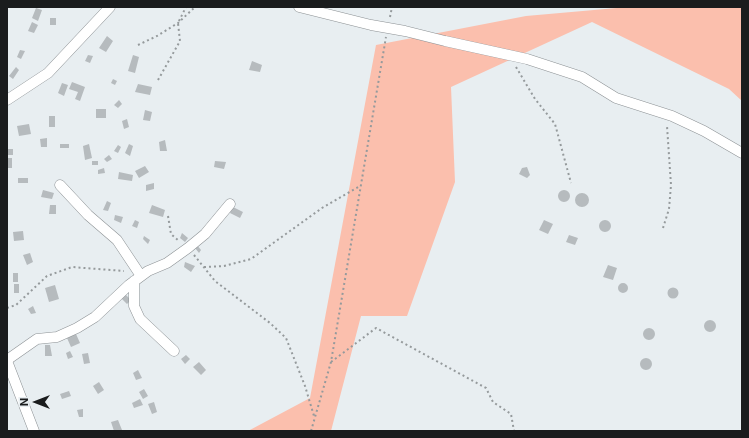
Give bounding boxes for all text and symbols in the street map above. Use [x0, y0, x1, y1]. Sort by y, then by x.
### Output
north arrow [16, 382, 56, 422]
text: N [17, 398, 31, 406]

